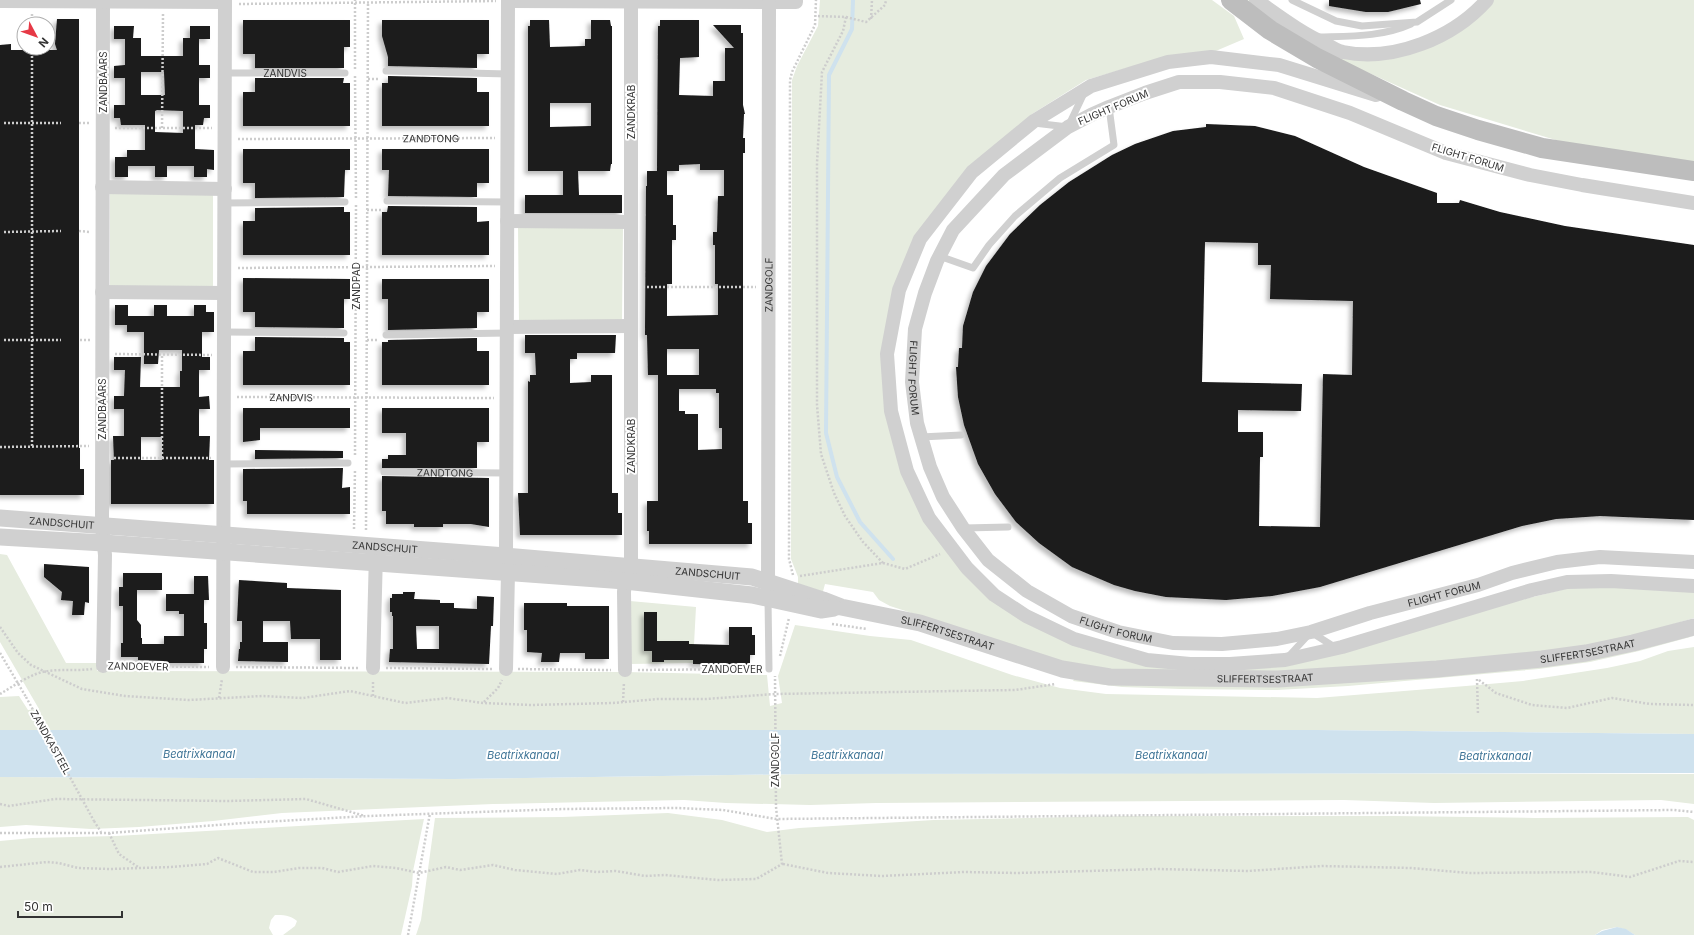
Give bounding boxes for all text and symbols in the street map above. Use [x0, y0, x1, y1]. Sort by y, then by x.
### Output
north arrow [16, 16, 56, 56]
text: N [36, 35, 52, 50]
street label: ZANDBAARS [97, 51, 109, 113]
street label: ZANDVIS [263, 67, 307, 79]
street label: ZANDKRAB [625, 85, 637, 139]
street label: FLIGHT FORUM [1076, 87, 1150, 127]
street label: ZANDTONG [403, 132, 459, 144]
street label: FLIGHT FORUM [1430, 140, 1506, 174]
street label: ZANDGOLF [762, 258, 775, 312]
street label: ZANDPAD [350, 262, 362, 310]
street label: FLIGHT FORUM [906, 340, 922, 416]
street label: ZANDBAARS [96, 378, 108, 440]
street label: ZANDVIS [269, 391, 313, 403]
street label: ZANDKRAB [625, 419, 637, 473]
street label: ZANDTONG [417, 466, 473, 479]
street label: ZANDSCHUIT [29, 514, 95, 531]
street label: ZANDSCHUIT [352, 538, 418, 555]
street label: ZANDSCHUIT [675, 564, 741, 582]
street label: FLIGHT FORUM [1406, 579, 1482, 609]
street label: SLIFFERTSESTRAAT [900, 613, 996, 653]
street label: FLIGHT FORUM [1078, 613, 1153, 645]
street label: SLIFFERTSESTRAAT [1539, 637, 1637, 665]
street label: ZANDOEVER [107, 659, 169, 673]
street label: ZANDOEVER [702, 663, 763, 675]
street label: SLIFFERTSESTRAAT [1217, 671, 1314, 685]
street label: ZANDKASTEEL [28, 708, 74, 777]
street label: ZANDGOLF [769, 733, 781, 787]
water label: Beatrixkanaal [163, 747, 235, 761]
water label: Beatrixkanaal [487, 748, 559, 762]
water label: Beatrixkanaal [811, 748, 883, 762]
water label: Beatrixkanaal [1135, 748, 1207, 762]
water label: Beatrixkanaal [1459, 749, 1531, 763]
scale bar [18, 893, 122, 919]
text: 50 m [24, 899, 53, 914]

